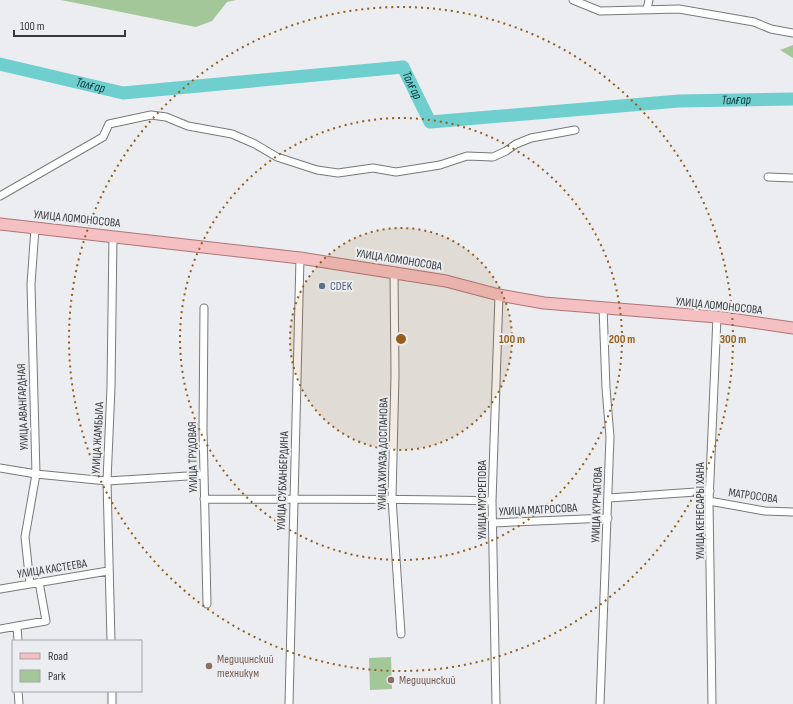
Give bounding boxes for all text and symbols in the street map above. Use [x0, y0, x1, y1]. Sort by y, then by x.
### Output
scale bar [14, 12, 125, 38]
text: 100 m [20, 19, 45, 34]
water label: Талғар [398, 69, 426, 103]
water label: Талғар [74, 74, 107, 97]
water label: Талғар [721, 92, 752, 108]
street label: УЛИЦА ЛОМОНОСОВА [33, 207, 122, 231]
street label: УЛИЦА ЛОМОНОСОВА [355, 246, 444, 274]
place label: CDEK [330, 279, 353, 294]
marker: CDEK [317, 281, 327, 291]
street label: УЛИЦА ЛОМОНОСОВА [675, 294, 764, 318]
centre of rings [394, 332, 408, 346]
text: 100 m [499, 332, 525, 347]
text: 200 m [609, 332, 635, 347]
text: 300 m [720, 332, 746, 347]
street label: УЛИЦА АВАНГАРДНАЯ [14, 363, 32, 451]
street label: УЛИЦА ХИУАЗА ДОСПАНОВА [375, 396, 392, 511]
street label: УЛИЦА ЖАМБЫЛА [89, 401, 107, 475]
street label: УЛИЦА ТРУДОВАЯ [185, 421, 201, 493]
street label: УЛИЦА СУБХАНБЕРДИНА [274, 430, 292, 531]
street label: УЛИЦА МУСРЕПОВА [475, 459, 490, 540]
street label: УЛИЦА КЕНЕСАРЫ ХАНА [693, 462, 708, 560]
street label: УЛИЦА КУРЧАТОВА [588, 466, 606, 543]
street label: МАТРОСОВА [727, 485, 780, 507]
street label: УЛИЦА МАТРОСОВА [498, 500, 579, 520]
street label: УЛИЦА КАСТЕЕВА [16, 556, 89, 582]
legend [12, 640, 142, 692]
text: Road [48, 649, 68, 664]
place label: Медицинский техникум [217, 652, 273, 681]
marker: Медицинский техникум [204, 661, 214, 671]
text: Park [48, 669, 66, 684]
place label: Медицинский [399, 673, 455, 688]
marker: Медицинский [386, 675, 396, 685]

